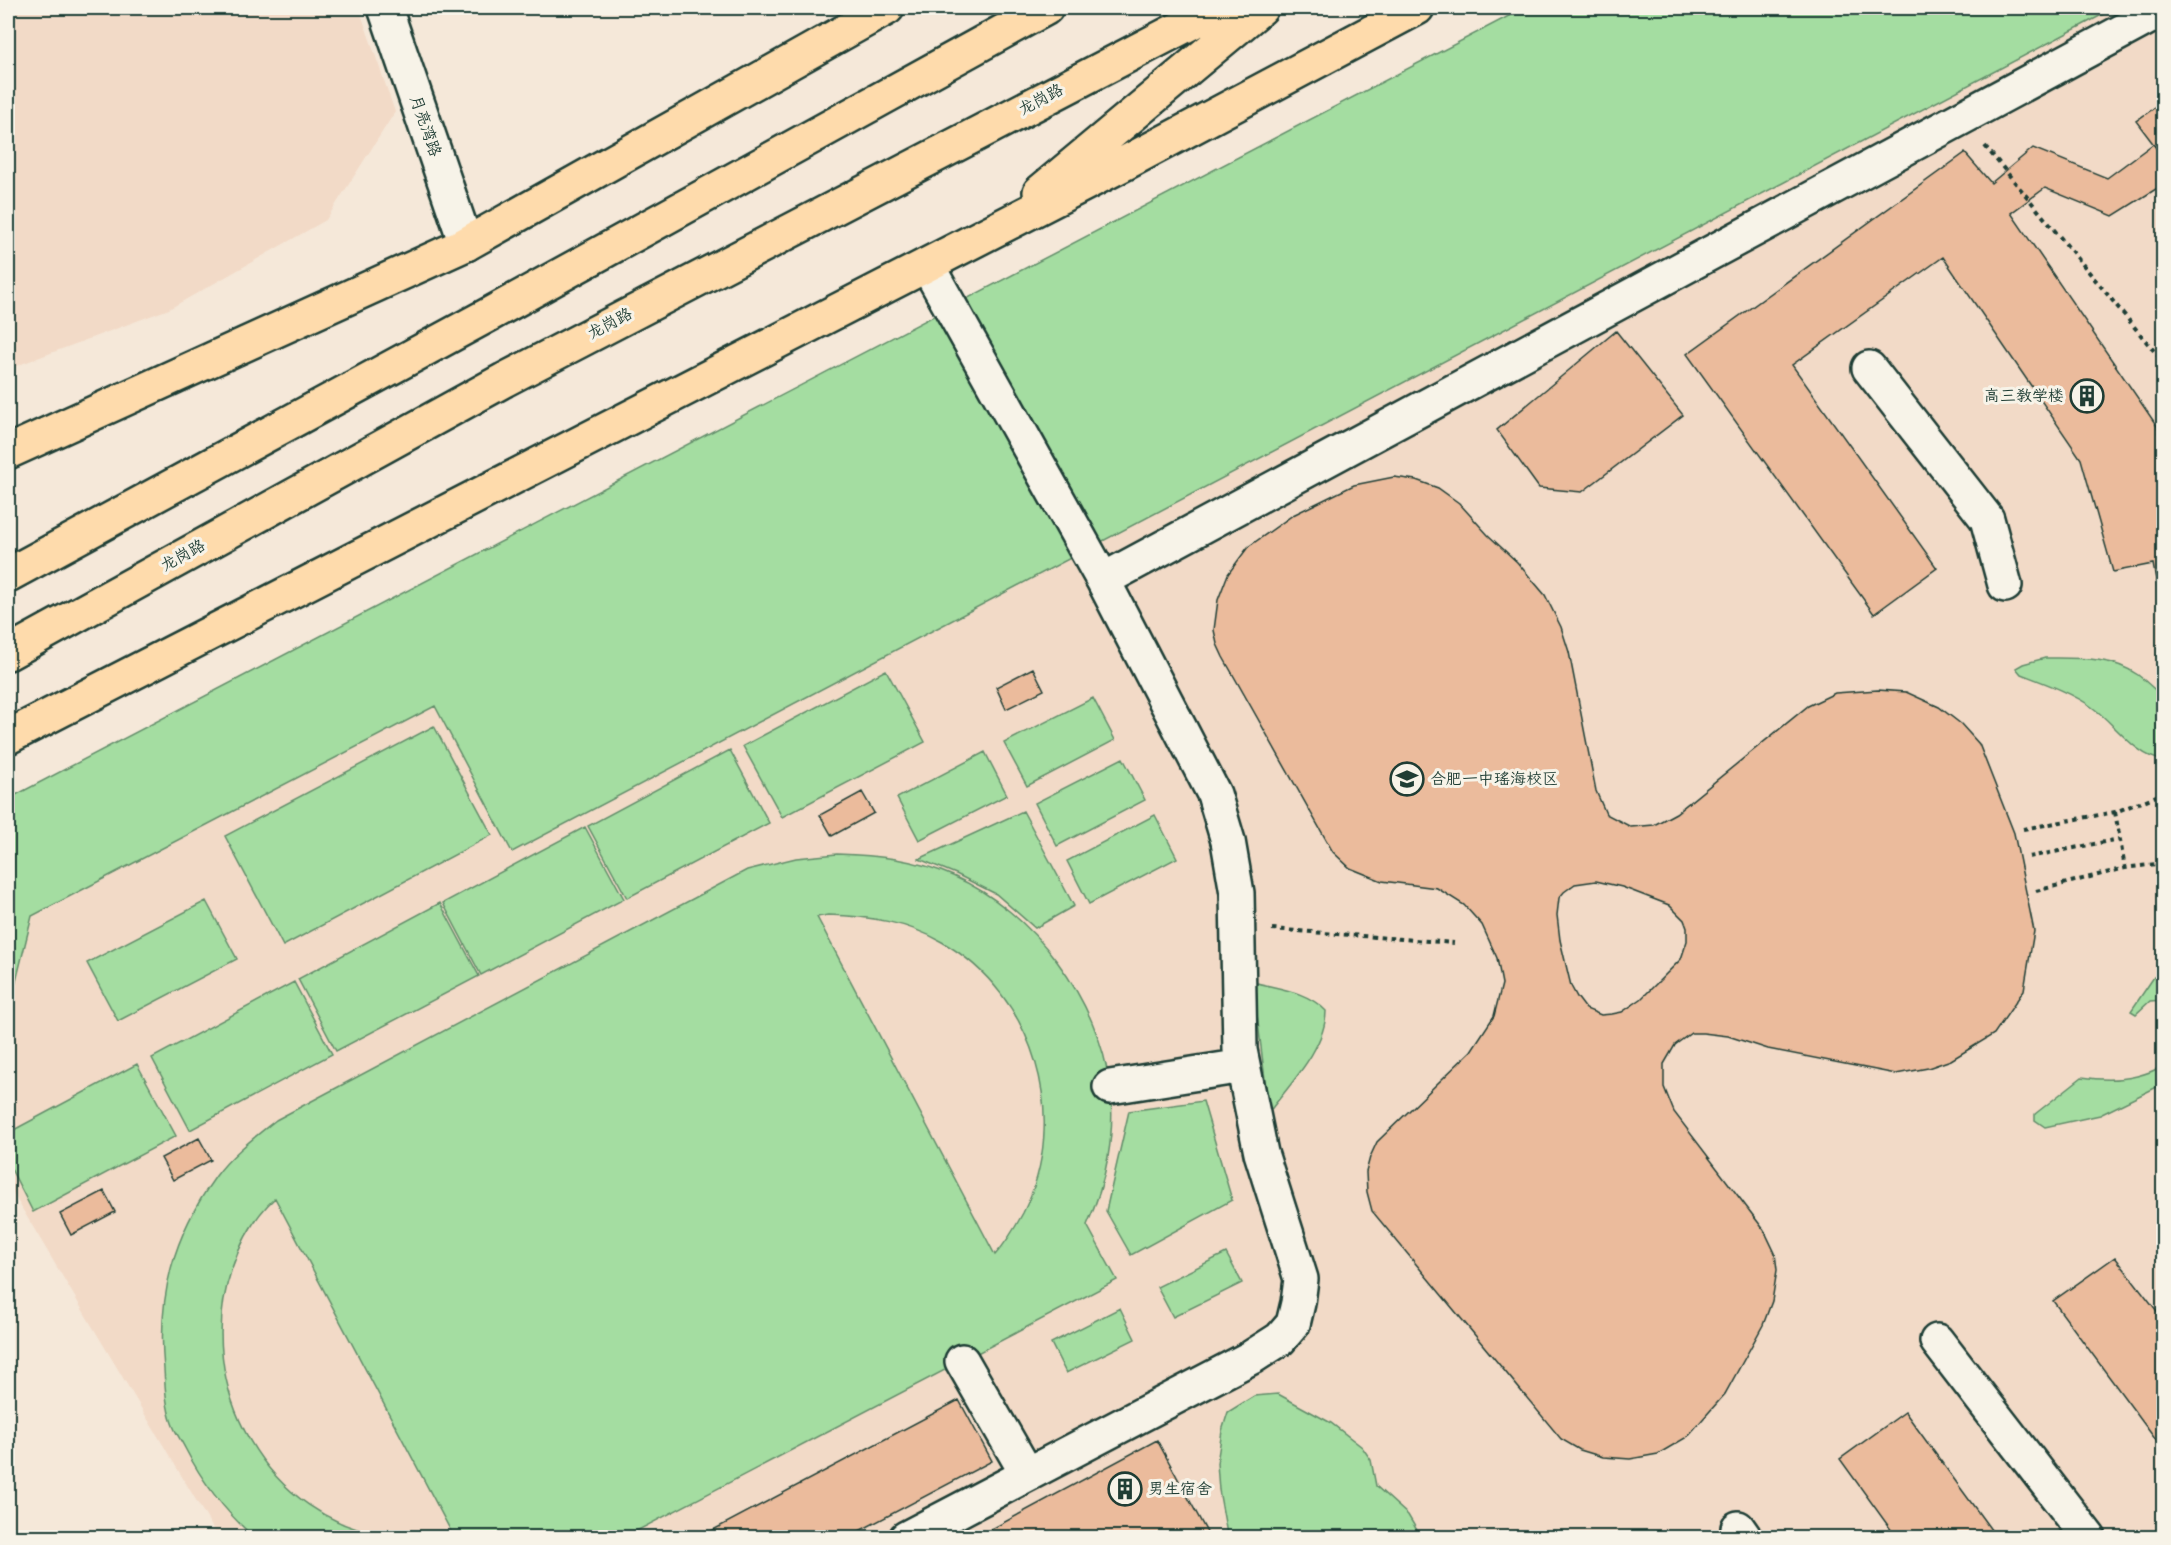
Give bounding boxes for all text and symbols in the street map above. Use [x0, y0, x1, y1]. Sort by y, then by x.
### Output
street label: 龙岗路 [1014, 78, 1068, 122]
street label: 月亮湾路 [403, 92, 447, 160]
street label: 龙岗路 [583, 302, 637, 346]
building icon: 高三教学楼 [2069, 378, 2105, 414]
place label: 高三教学楼 [1984, 384, 2064, 409]
street label: 龙岗路 [156, 533, 210, 579]
school or university icon: 合肥一中瑶海校区 [1389, 761, 1425, 797]
place label: 合肥一中瑶海校区 [1430, 767, 1558, 792]
building icon: 男生宿舍 [1107, 1471, 1143, 1507]
place label: 男生宿舍 [1148, 1477, 1212, 1502]

